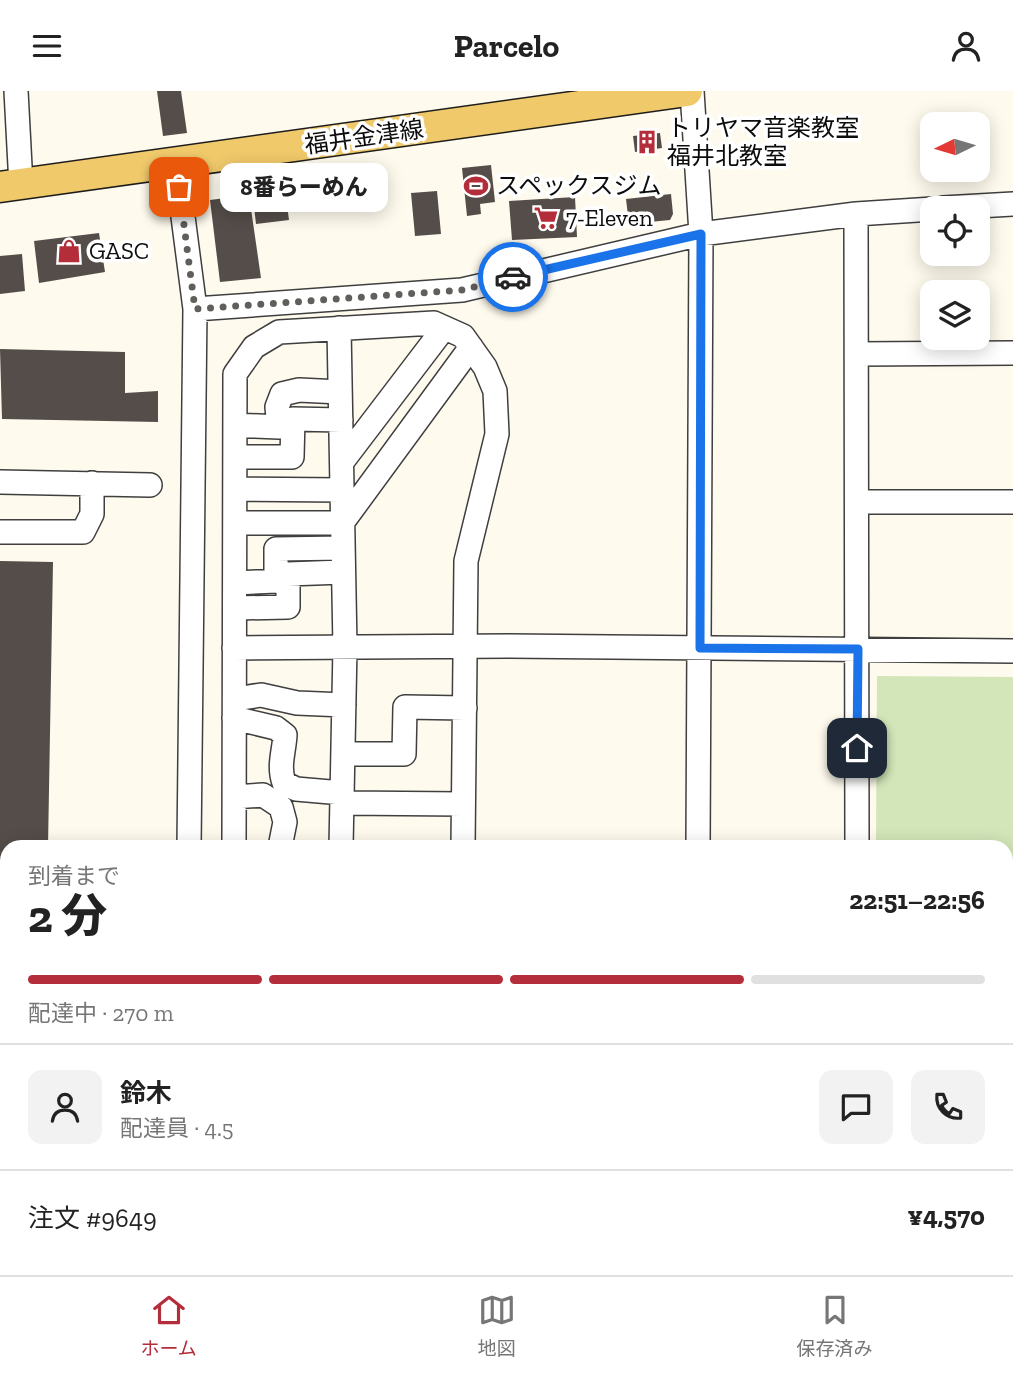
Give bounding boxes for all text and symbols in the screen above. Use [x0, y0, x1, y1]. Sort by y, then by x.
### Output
icon: menu [28, 27, 66, 65]
text: Parcelo [454, 27, 559, 65]
icon: person [947, 27, 985, 65]
north arrow [920, 112, 990, 182]
map controls [920, 112, 990, 350]
place label: トリヤマ音楽教室 福井北教室 [667, 113, 859, 170]
street label: 福井金津線 [302, 114, 425, 159]
building icon: トリヤマ音楽教室 福井北教室 [633, 128, 661, 156]
pin [149, 157, 209, 217]
callout: 8番らーめん [221, 163, 389, 211]
icon: bag [160, 168, 198, 206]
place label: スペックスジム [496, 171, 662, 200]
sports icon: スペックスジム [462, 172, 490, 200]
text: 8番らーめん [240, 173, 368, 201]
button: locate [920, 196, 990, 266]
place label: 7-Eleven [566, 203, 653, 232]
supermarket icon: 7-Eleven [532, 204, 560, 232]
place label: GASC [89, 236, 149, 265]
shop icon: GASC [55, 237, 83, 265]
courier [478, 242, 548, 312]
icon: car [494, 258, 532, 296]
button: layers [920, 280, 990, 350]
pin [827, 718, 887, 778]
icon: home [838, 729, 876, 767]
text: 到着まで [28, 862, 120, 890]
text: 22:51–22:56 [849, 884, 985, 916]
text: 2 分 [28, 889, 107, 944]
text: 配達中 · 270 m [28, 999, 173, 1027]
button: person [28, 1070, 102, 1144]
button: chat [819, 1070, 893, 1144]
button: phone [911, 1070, 985, 1144]
text: 鈴木 [120, 1077, 172, 1109]
text: 配達員 · 4.5 [120, 1114, 234, 1142]
text: ¥4,570 [908, 1200, 985, 1232]
text: 注文 #9649 [28, 1202, 157, 1234]
tab: ホーム [140, 1291, 197, 1360]
tab: 地図 [478, 1291, 516, 1360]
tab: 保存済み [797, 1291, 873, 1360]

